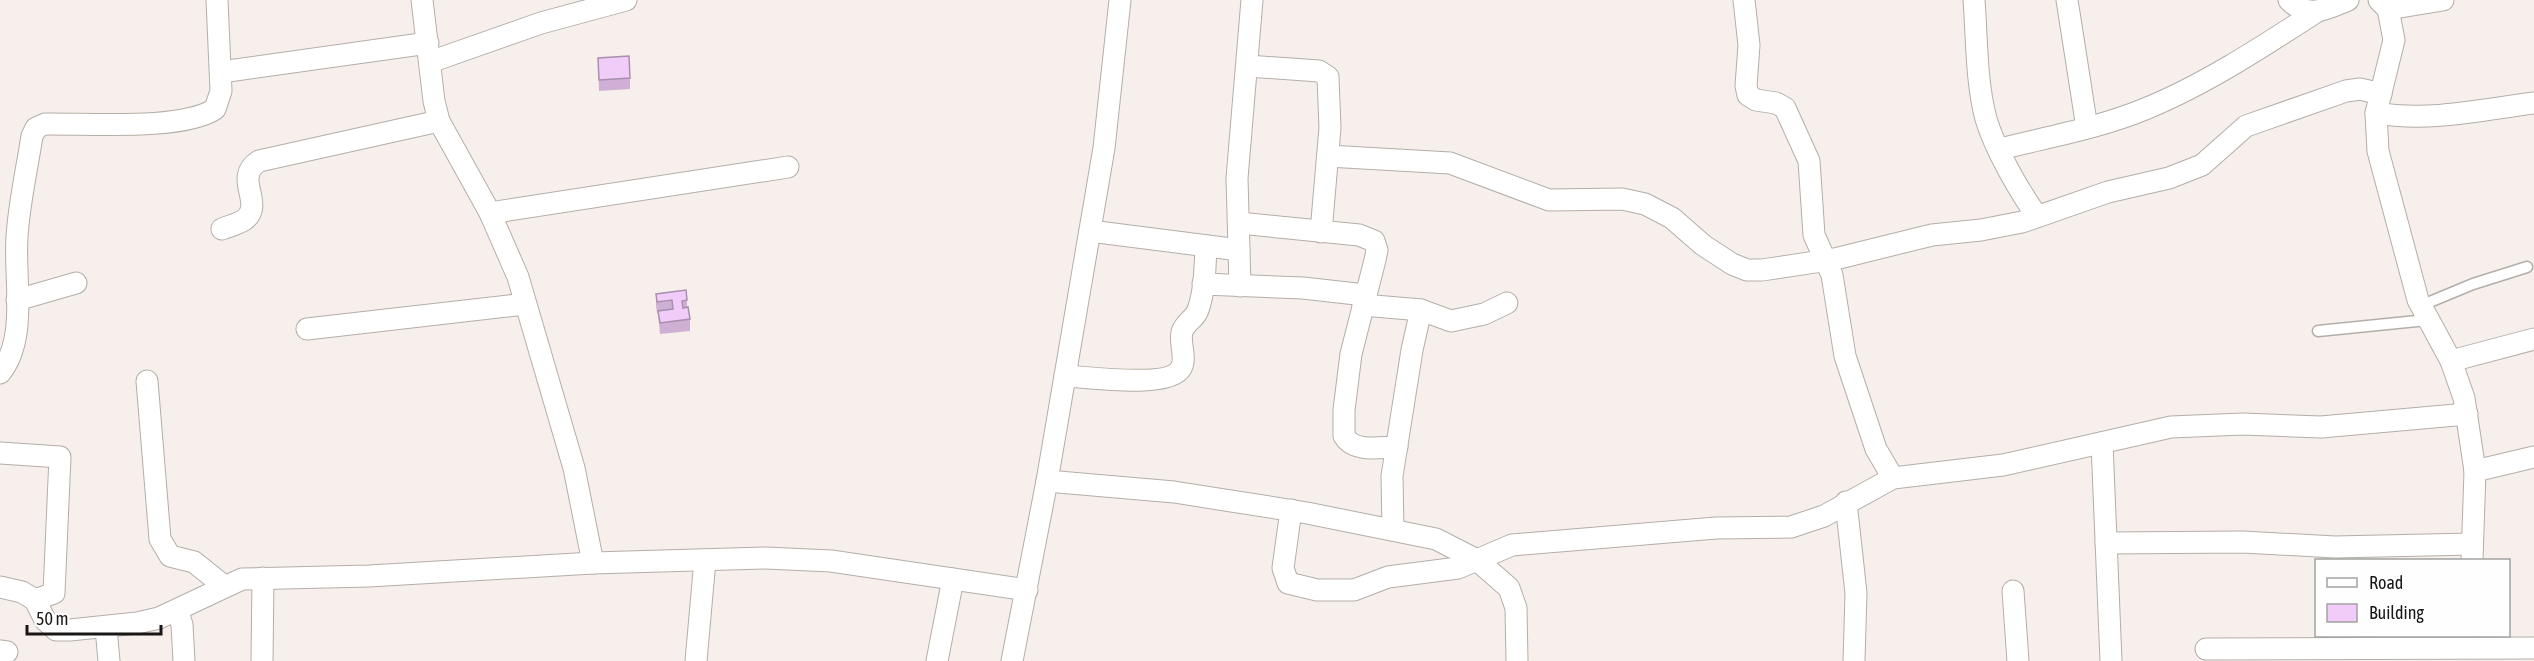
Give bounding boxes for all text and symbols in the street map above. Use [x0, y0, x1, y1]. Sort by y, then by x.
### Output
legend [2315, 559, 2510, 637]
text: Road [2369, 572, 2403, 593]
scale bar [27, 598, 160, 636]
text: Building [2369, 602, 2424, 623]
text: 50 m [36, 608, 68, 629]

